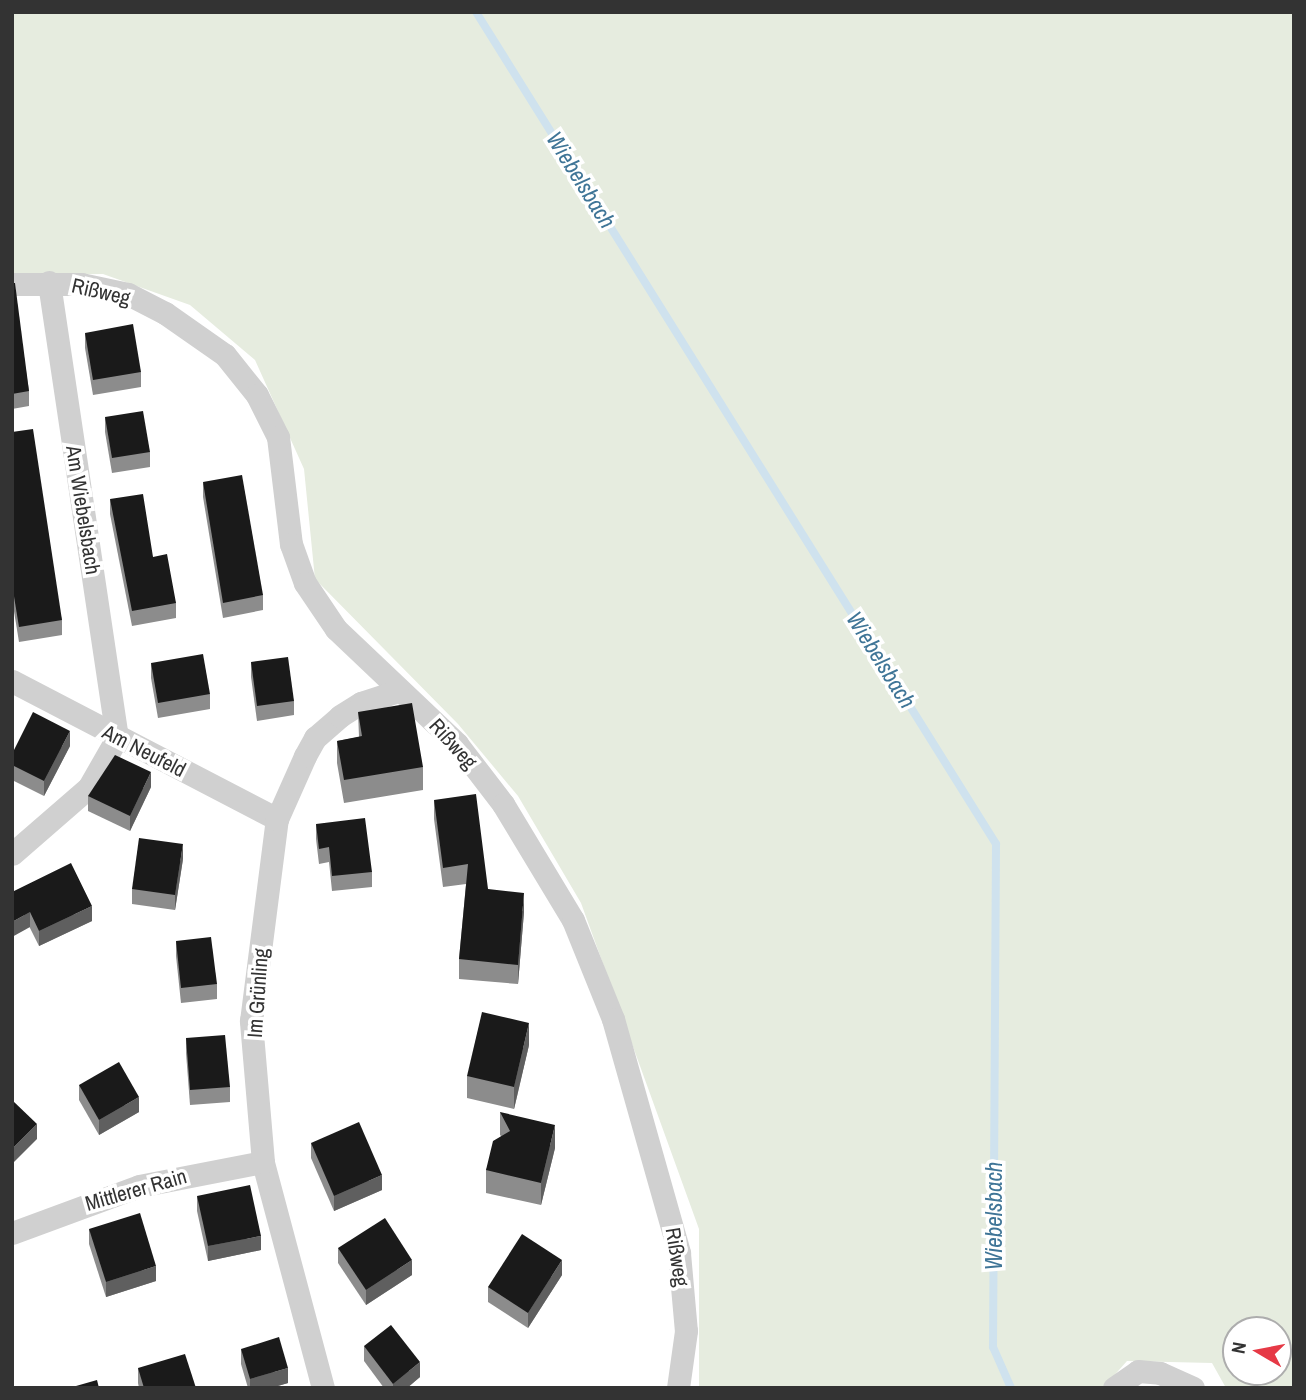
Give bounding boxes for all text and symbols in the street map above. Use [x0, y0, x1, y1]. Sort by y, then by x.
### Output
water label: Wiebelsbach [541, 127, 621, 233]
street label: Rißweg [69, 273, 133, 311]
street label: Am Wiebelsbach [60, 444, 106, 576]
water label: Wiebelsbach [841, 607, 921, 713]
street label: Rißweg [424, 714, 482, 774]
street label: Am Neufeld [98, 719, 190, 783]
street label: Im Grünling [242, 947, 274, 1039]
water label: Wiebelsbach [980, 1162, 1008, 1270]
street label: Mittlerer Rain [82, 1164, 190, 1216]
street label: Rißweg [660, 1226, 694, 1288]
north arrow [1222, 1316, 1292, 1386]
text: N [1225, 1340, 1252, 1355]

